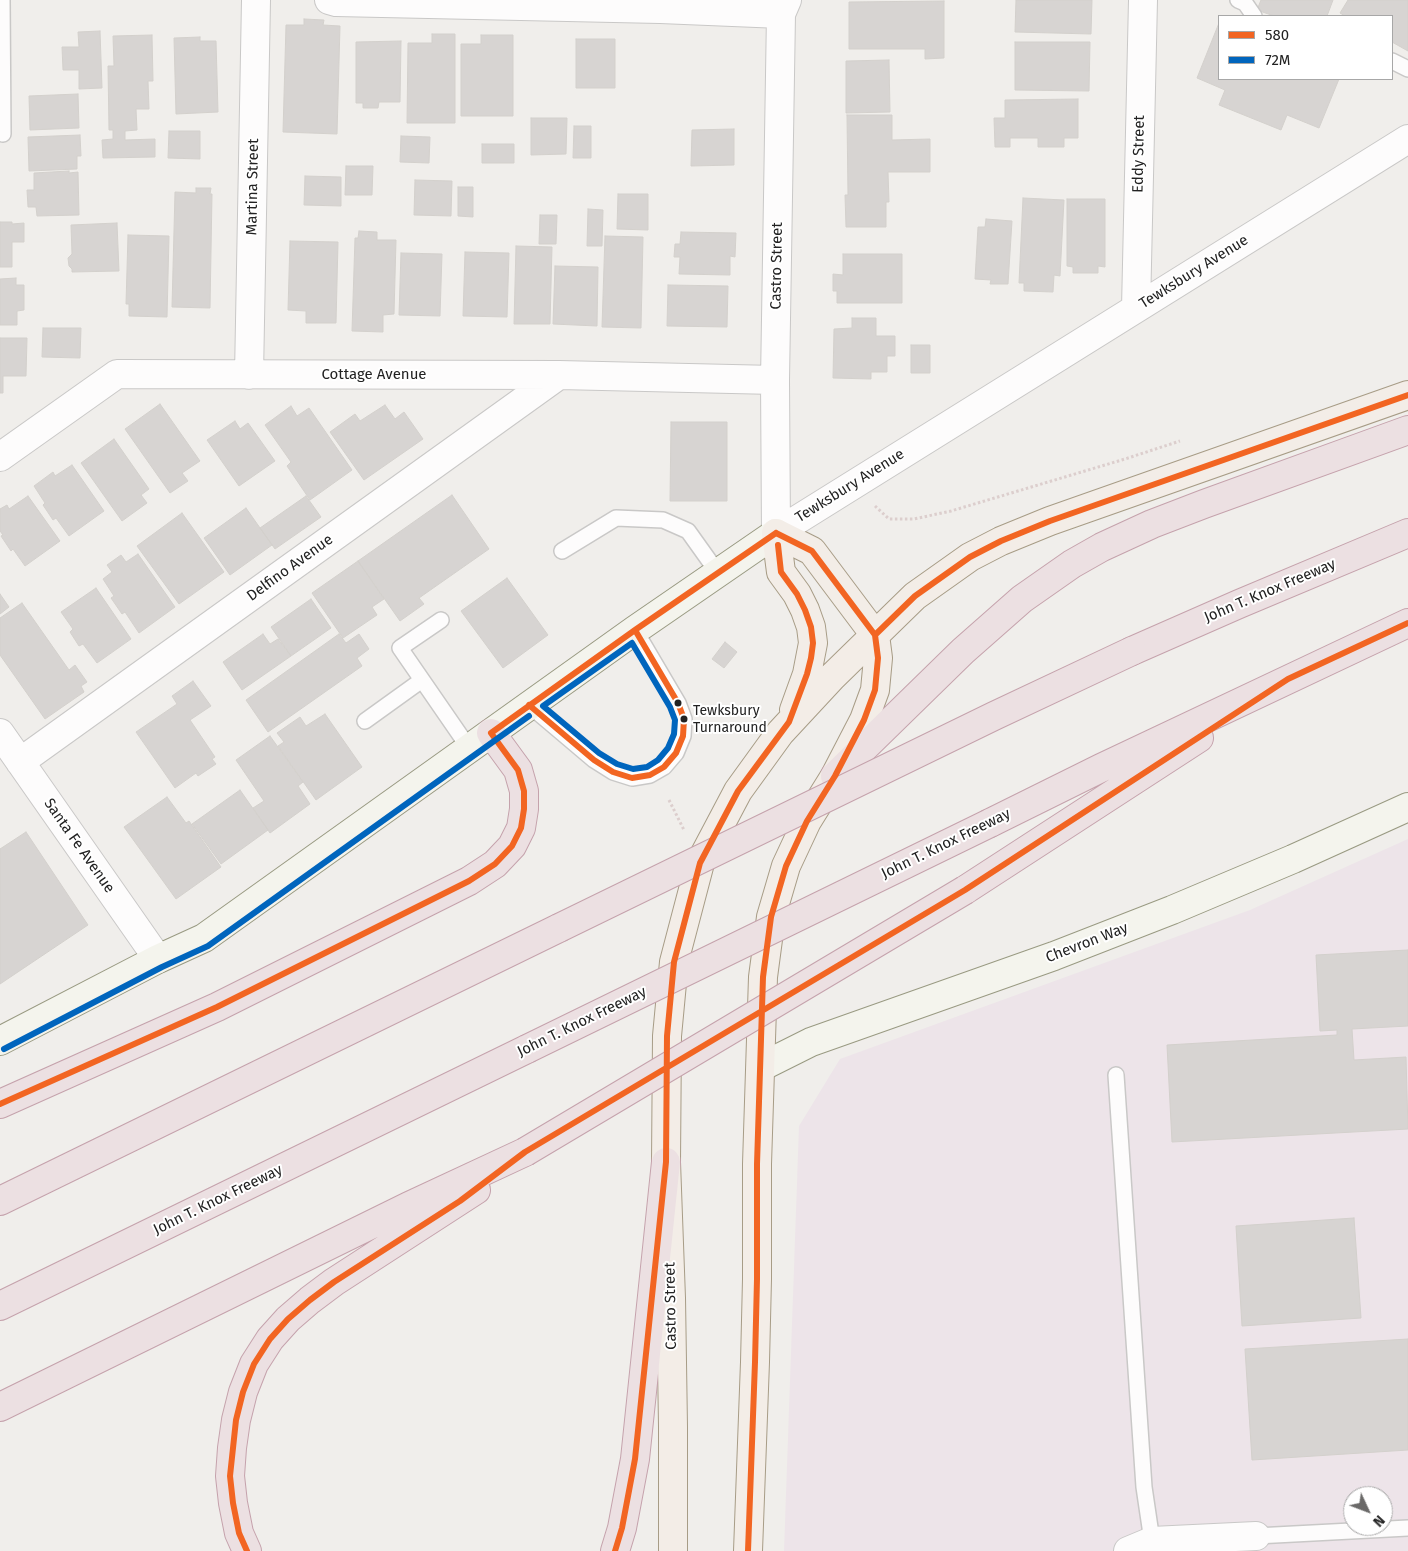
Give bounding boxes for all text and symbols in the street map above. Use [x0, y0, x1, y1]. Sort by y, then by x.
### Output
legend [1218, 15, 1393, 80]
text: 580 [1265, 26, 1289, 44]
text: 72M [1265, 51, 1291, 69]
street label: Eddy Street [1129, 115, 1149, 193]
street label: Martina Street [243, 138, 263, 236]
street label: Castro Street [767, 222, 787, 310]
street label: Tewksbury Avenue [1136, 231, 1252, 313]
street label: Cottage Avenue [321, 366, 427, 384]
street label: Tewksbury Avenue [792, 445, 908, 527]
street label: Delfino Avenue [243, 531, 337, 605]
street label: John T. Knox Freeway [1201, 555, 1339, 627]
unlabelled marker [673, 698, 683, 708]
place label: Tewksbury Turnaround [693, 703, 767, 736]
marker: Tewksbury Turnaround [679, 714, 689, 724]
street label: Santa Fe Avenue [40, 795, 118, 897]
street label: John T. Knox Freeway [879, 805, 1013, 883]
street label: Chevron Way [1043, 919, 1131, 967]
street label: John T. Knox Freeway [515, 983, 649, 1061]
street label: John T. Knox Freeway [151, 1161, 285, 1239]
street label: Castro Street [661, 1262, 681, 1350]
north arrow [1343, 1486, 1393, 1536]
text: N [1369, 1512, 1388, 1530]

